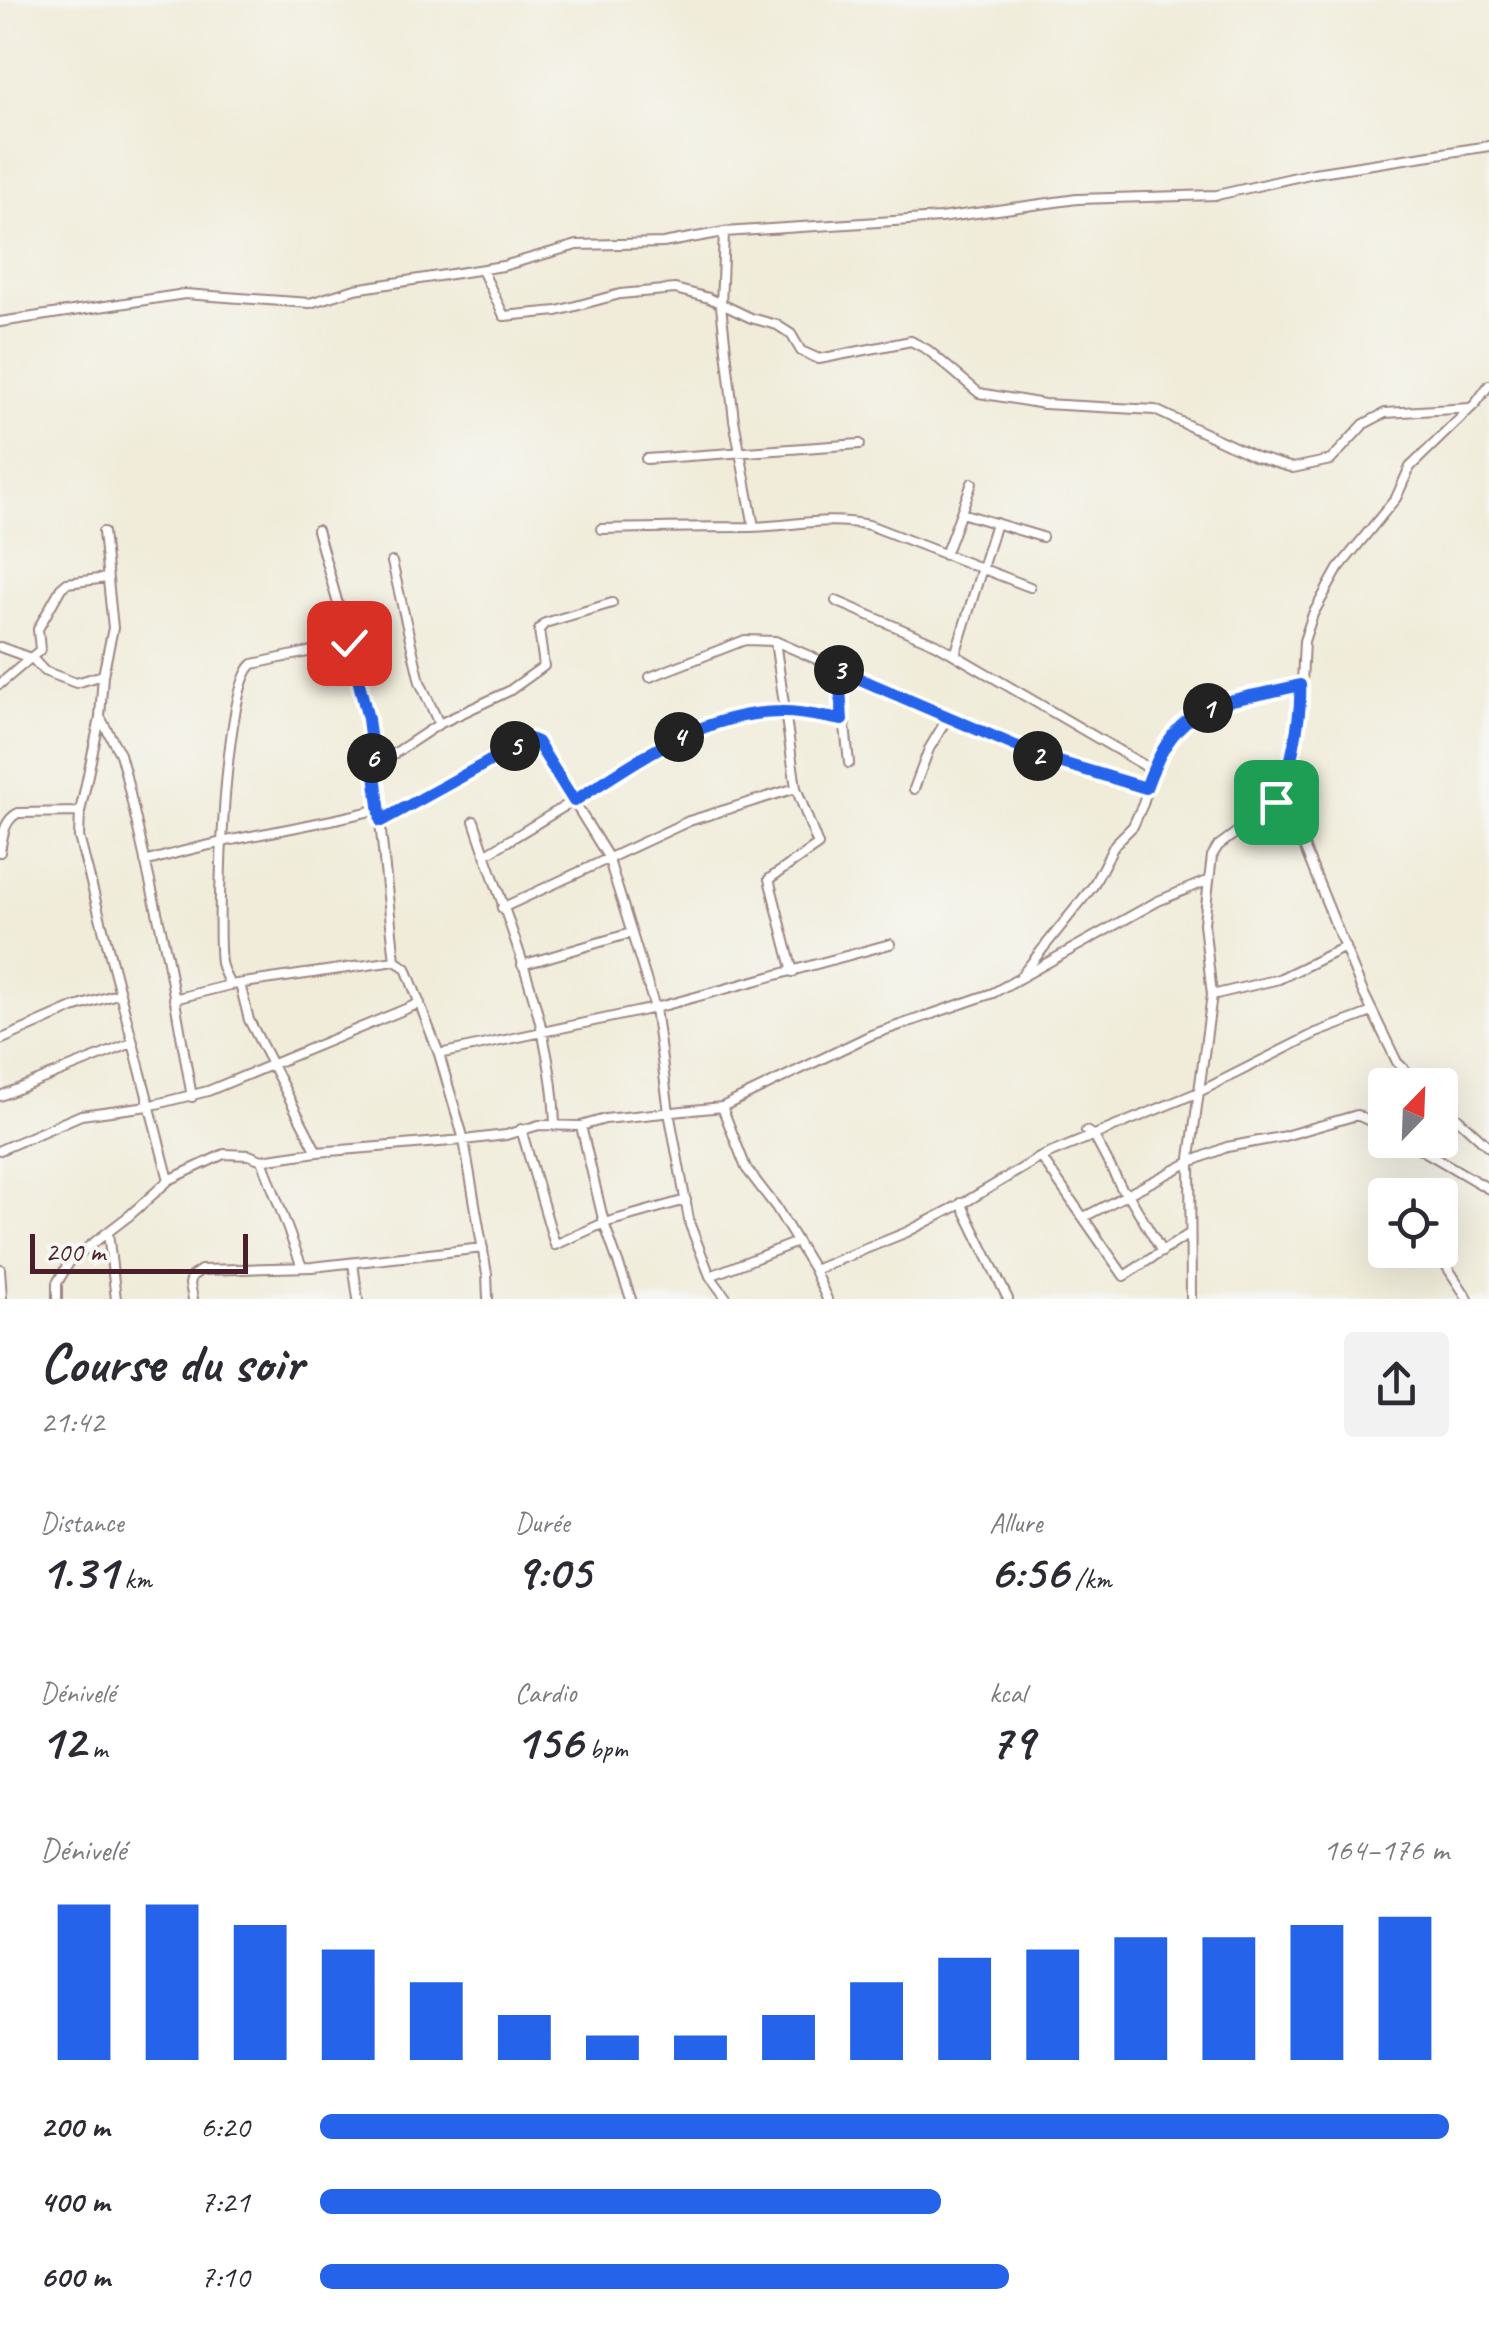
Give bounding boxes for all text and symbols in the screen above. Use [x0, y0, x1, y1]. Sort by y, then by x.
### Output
pin [307, 601, 392, 686]
icon: check [322, 616, 377, 671]
pin: 3 [814, 645, 864, 695]
text: 3 [833, 652, 845, 687]
pin: 1 [1183, 683, 1233, 733]
text: 1 [1202, 690, 1214, 725]
pin: 4 [654, 712, 704, 762]
text: 4 [673, 719, 685, 754]
pin: 5 [490, 721, 540, 771]
text: 5 [509, 728, 521, 763]
pin: 2 [1013, 731, 1063, 781]
pin: 6 [347, 733, 397, 783]
text: 2 [1032, 738, 1044, 773]
text: 6 [365, 740, 379, 775]
pin [1234, 760, 1319, 845]
icon: arrive [1249, 775, 1304, 830]
north arrow [1368, 1068, 1458, 1158]
map controls [1368, 1068, 1458, 1268]
button: locate [1368, 1178, 1458, 1268]
scale bar [30, 1229, 248, 1274]
text: 200 m [45, 1234, 105, 1269]
text: Course du soir [40, 1328, 303, 1398]
button: share [1344, 1332, 1449, 1437]
text: 21:42 [40, 1401, 104, 1442]
text: Distance [40, 1505, 124, 1540]
text: Durée [515, 1505, 569, 1540]
text: Allure [989, 1505, 1042, 1540]
text: 1.31 [40, 1540, 117, 1603]
text: 9:05 [515, 1540, 591, 1603]
text: 6:56 [989, 1540, 1068, 1603]
text: km [117, 1561, 152, 1596]
text: /km [1068, 1561, 1111, 1596]
text: Dénivelé [40, 1675, 115, 1710]
text: Cardio [515, 1675, 576, 1710]
text: kcal [989, 1675, 1026, 1710]
text: 12 [40, 1710, 85, 1773]
text: 156 [515, 1710, 582, 1773]
text: 79 [989, 1710, 1034, 1773]
text: m [85, 1731, 107, 1766]
text: bpm [582, 1731, 628, 1766]
text: Dénivelé [40, 1829, 126, 1870]
text: 164–176 m [1323, 1829, 1449, 1870]
text: 200 m [40, 2106, 109, 2147]
text: 6:20 [200, 2106, 250, 2147]
text: 400 m [40, 2181, 109, 2222]
text: 7:21 [200, 2181, 250, 2222]
text: 600 m [40, 2256, 110, 2297]
text: 7:10 [200, 2256, 250, 2297]

